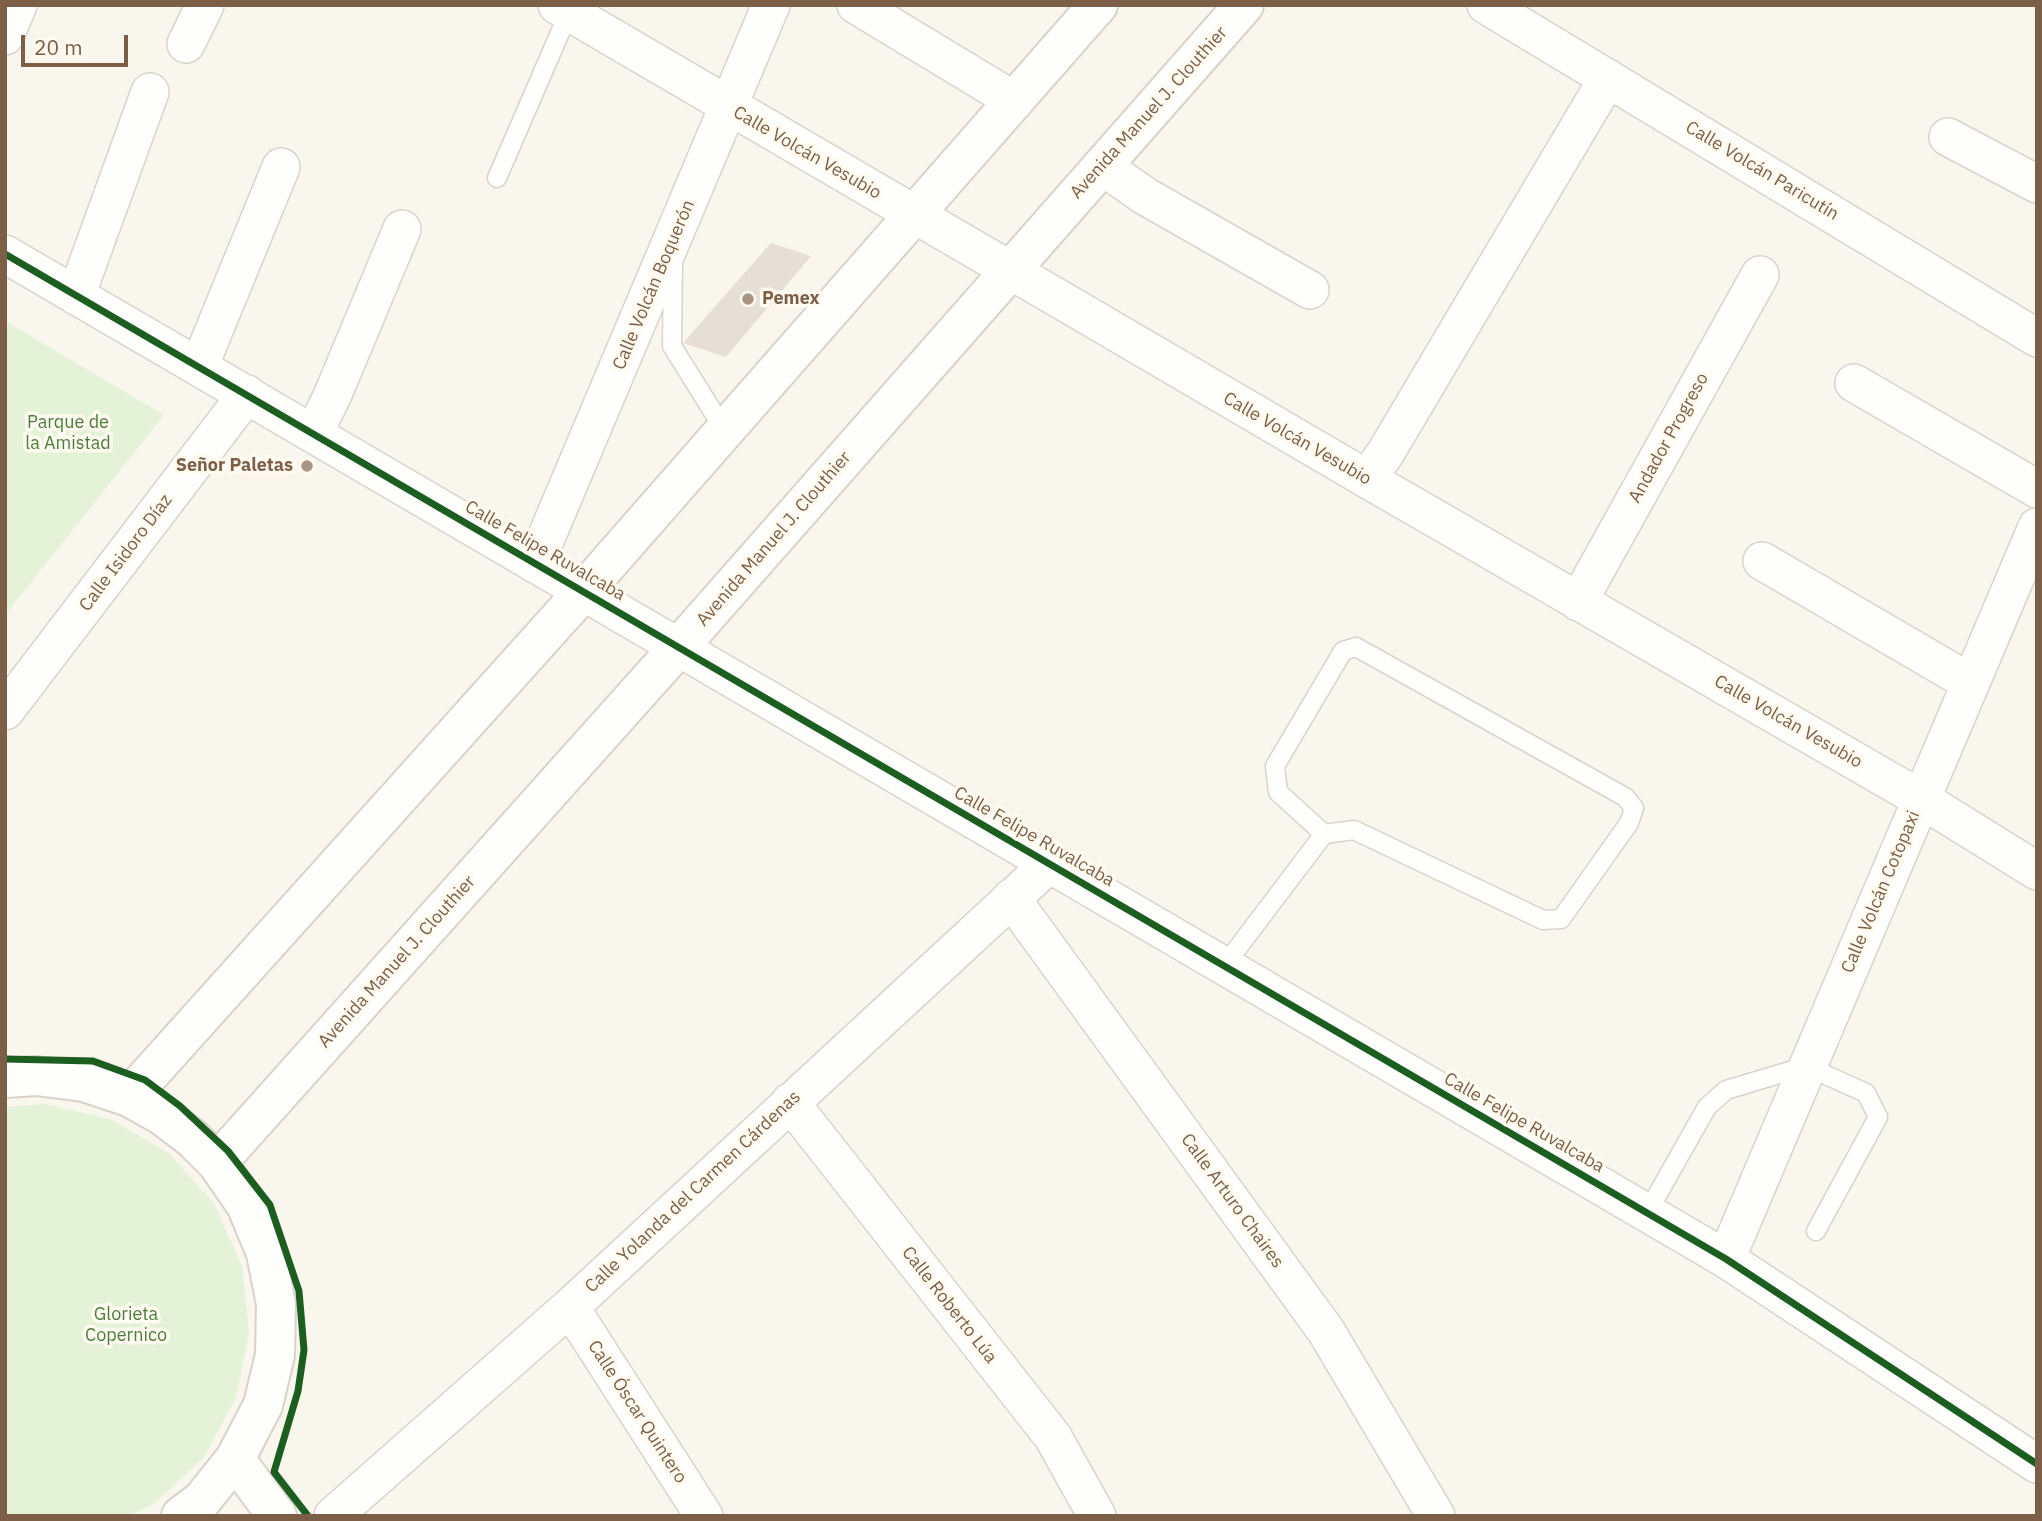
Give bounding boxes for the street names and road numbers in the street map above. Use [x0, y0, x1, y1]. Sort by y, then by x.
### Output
street label: Avenida Manuel J. Clouthier [1066, 22, 1232, 204]
street label: Calle Volcán Vesubio [729, 102, 885, 204]
street label: Calle Volcán Paricutín [1681, 117, 1843, 225]
street label: Calle Volcán Boquerón [608, 197, 700, 373]
street label: Andador Progreso [1624, 369, 1714, 507]
street label: Calle Volcán Vesubio [1219, 388, 1375, 490]
street label: Avenida Manuel J. Clouthier [692, 447, 856, 631]
street label: Calle Isidoro Díaz [75, 490, 177, 616]
street label: Calle Felipe Ruvalcaba [461, 496, 629, 606]
street label: Calle Volcán Vesubio [1710, 671, 1866, 773]
street label: Calle Felipe Ruvalcaba [950, 782, 1118, 892]
street label: Calle Volcán Cotopaxi [1837, 808, 1925, 976]
street label: Avenida Manuel J. Clouthier [314, 871, 480, 1053]
street label: Calle Felipe Ruvalcaba [1440, 1068, 1608, 1178]
street label: Calle Yolanda del Carmen Cárdenas [581, 1086, 805, 1298]
street label: Calle Arturo Chaires [1176, 1130, 1288, 1272]
street label: Calle Roberto Lúa [897, 1242, 1001, 1368]
street label: Calle Óscar Quintero [583, 1336, 691, 1488]

